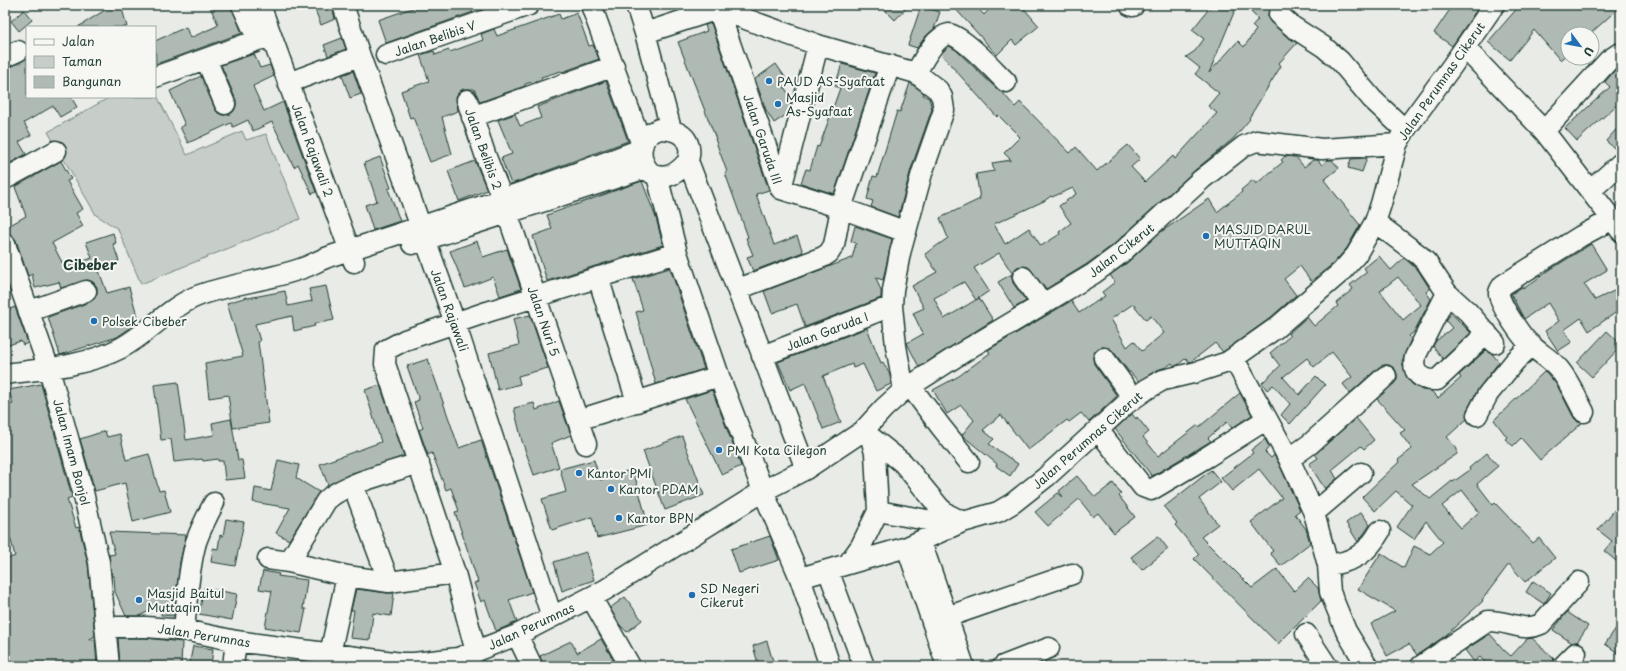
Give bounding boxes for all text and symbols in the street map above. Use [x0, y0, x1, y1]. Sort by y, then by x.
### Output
street label: Jalan Belibis V [392, 15, 479, 60]
street label: Jalan Perumnas Cikerut [1393, 18, 1489, 144]
legend [26, 26, 156, 98]
north arrow [1560, 26, 1600, 66]
text: Jalan [62, 32, 95, 50]
text: U [1579, 44, 1598, 60]
text: Taman [62, 52, 102, 70]
text: Bangunan [62, 72, 121, 90]
place label: PAUD AS-Syafaat [777, 72, 885, 90]
marker: PAUD AS-Syafaat [764, 76, 774, 86]
place label: Masjid As-Syafaat [786, 88, 853, 120]
street label: Jalan Garuda III [739, 92, 787, 186]
marker: Masjid As-Syafaat [773, 99, 783, 109]
street label: Jalan Rajawali 2 [288, 101, 338, 199]
street label: Jalan Belibis 2 [461, 106, 507, 192]
street label: Jalan Cikerut [1084, 219, 1158, 281]
place label: MASJID DARUL MUTTAQIN [1214, 220, 1311, 252]
marker: MASJID DARUL MUTTAQIN [1201, 231, 1211, 241]
district label: Cibeber [63, 254, 118, 275]
street label: Jalan Rajawali [427, 266, 473, 354]
street label: Jalan Nuri 5 [524, 283, 564, 359]
street label: Jalan Garuda I [783, 307, 871, 355]
place label: Polsek Cibeber [102, 312, 187, 330]
marker: Polsek Cibeber [89, 316, 99, 326]
street label: Jalan Perumnas Cikerut [1028, 387, 1146, 493]
street label: Jalan Imam Bonjol [49, 397, 95, 507]
place label: PMI Kota Cilegon [727, 441, 827, 459]
marker: PMI Kota Cilegon [714, 445, 724, 455]
place label: Kantor PMI [587, 464, 652, 482]
marker: Kantor PMI [574, 468, 584, 478]
place label: Kantor PDAM [619, 480, 698, 498]
marker: Kantor PDAM [606, 484, 616, 494]
place label: Kantor BPN [627, 509, 694, 527]
marker: Kantor BPN [614, 513, 624, 523]
place label: SD Negeri Cikerut [700, 579, 759, 611]
place label: Masjid Baitul Muttaqin [147, 584, 224, 616]
marker: SD Negeri Cikerut [687, 590, 697, 600]
marker: Masjid Baitul Muttaqin [134, 595, 144, 605]
street label: Jalan Perumnas [485, 598, 578, 654]
street label: Jalan Perumnas [156, 619, 252, 651]

